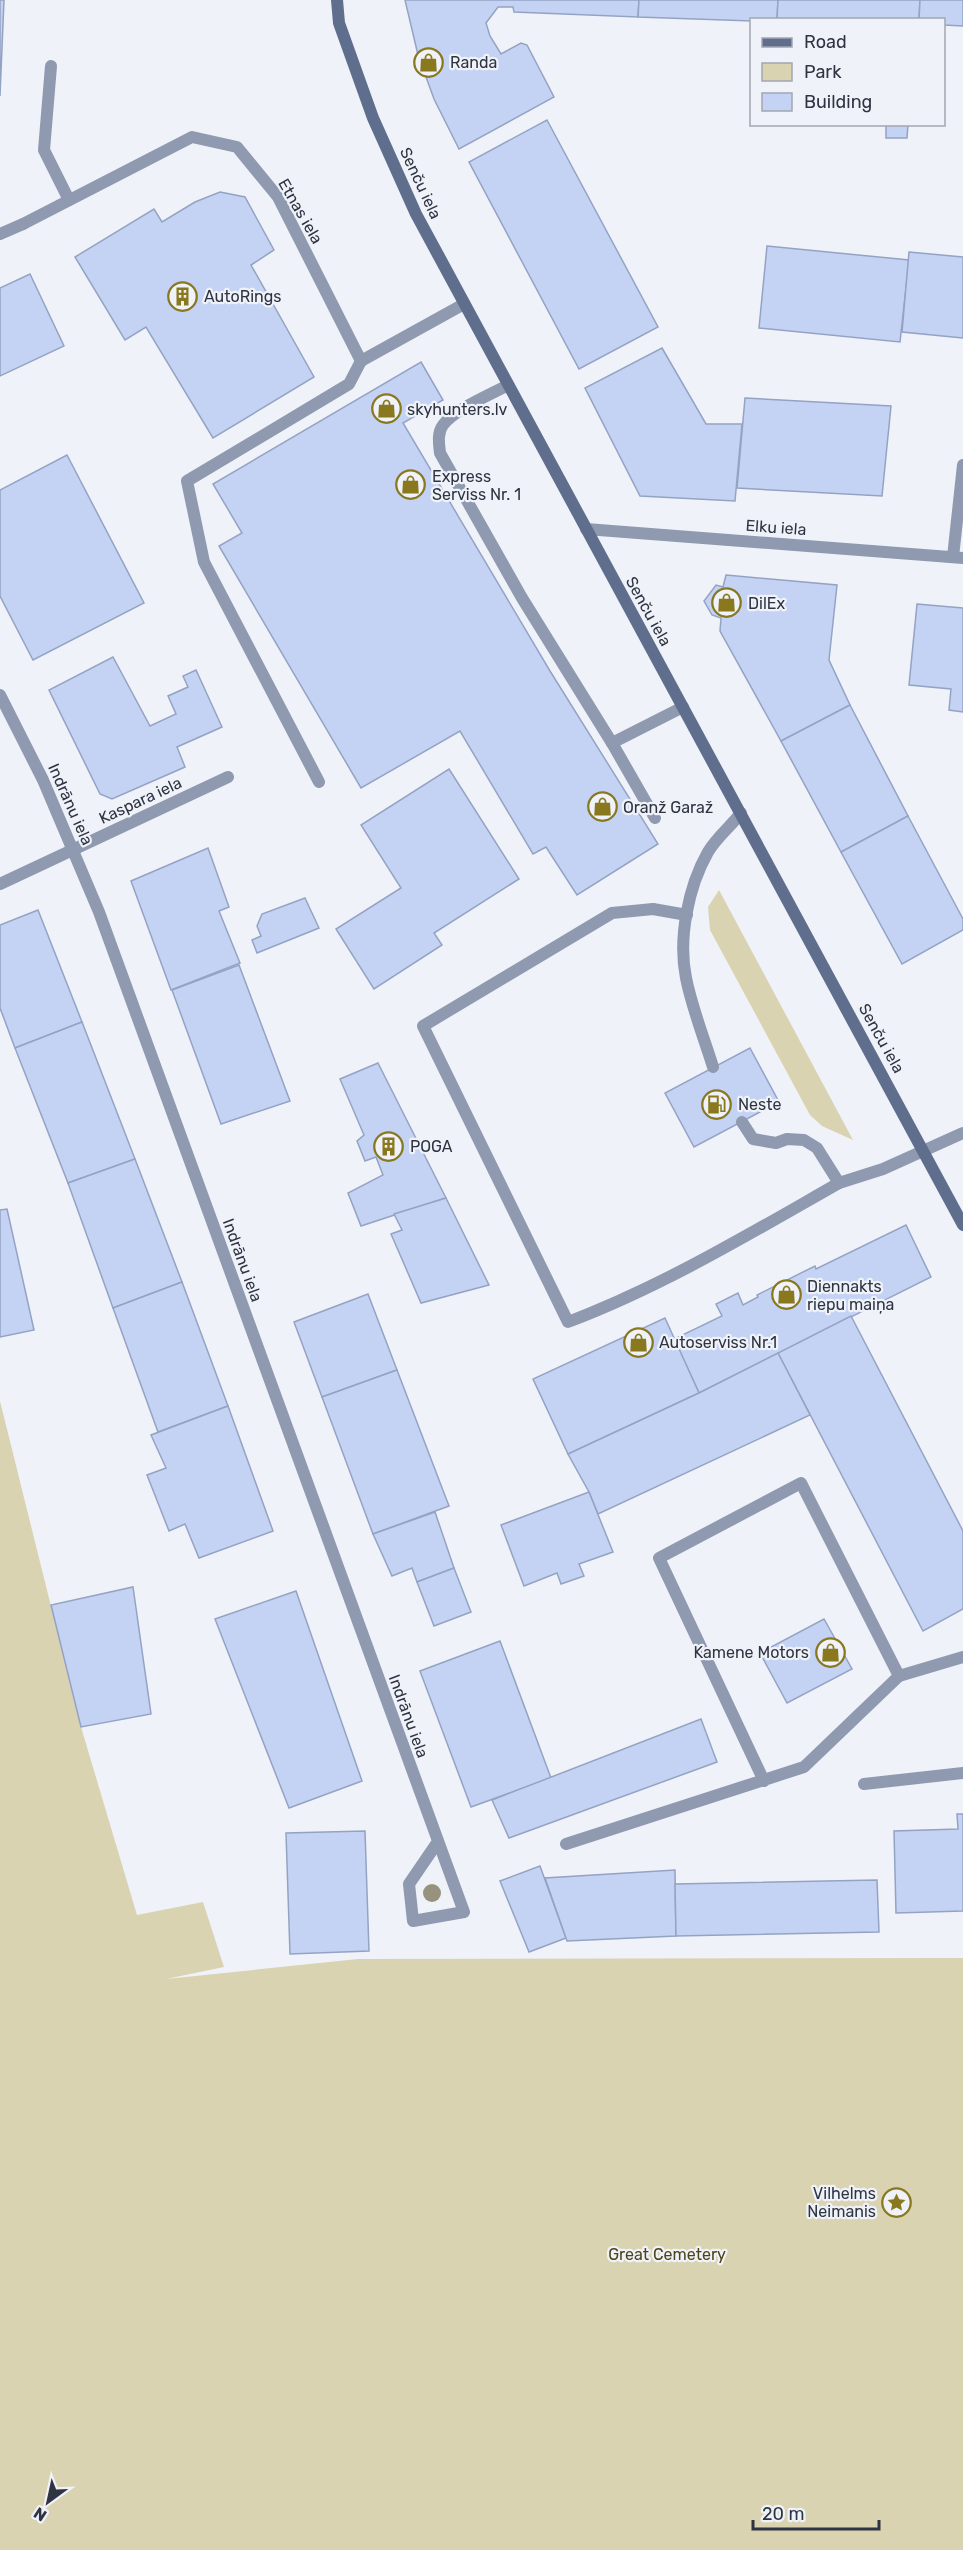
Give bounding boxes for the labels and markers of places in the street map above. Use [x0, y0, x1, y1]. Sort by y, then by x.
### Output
shop icon: Randa [413, 46, 445, 78]
place label: Randa [450, 53, 497, 72]
building icon: AutoRings [167, 280, 199, 312]
place label: AutoRings [204, 287, 281, 306]
shop icon: skyhunters.lv [370, 393, 402, 425]
place label: skyhunters.lv [407, 400, 508, 419]
place label: Express Serviss Nr. 1 [432, 467, 521, 504]
shop icon: Express Serviss Nr. 1 [395, 469, 427, 501]
shop icon: DilEx [711, 587, 743, 619]
place label: DilEx [748, 594, 785, 613]
shop icon: Oranž Garaž [586, 791, 618, 823]
place label: Oranž Garaž [623, 798, 713, 817]
fuel station icon: Neste [701, 1088, 733, 1120]
place label: Neste [738, 1095, 781, 1114]
building icon: POGA [373, 1130, 405, 1162]
place label: POGA [410, 1137, 453, 1156]
place label: Diennakts riepu maiņa [807, 1277, 894, 1314]
shop icon: Diennakts riepu maiņa [770, 1279, 802, 1311]
shop icon: Autoserviss Nr.1 [622, 1326, 654, 1358]
place label: Autoserviss Nr.1 [659, 1333, 777, 1352]
shop icon: Kamene Motors [814, 1636, 846, 1668]
place label: Kamene Motors [693, 1643, 809, 1662]
place label: Vilhelms Neimanis [807, 2184, 876, 2221]
place icon: Vilhelms Neimanis [881, 2186, 913, 2218]

